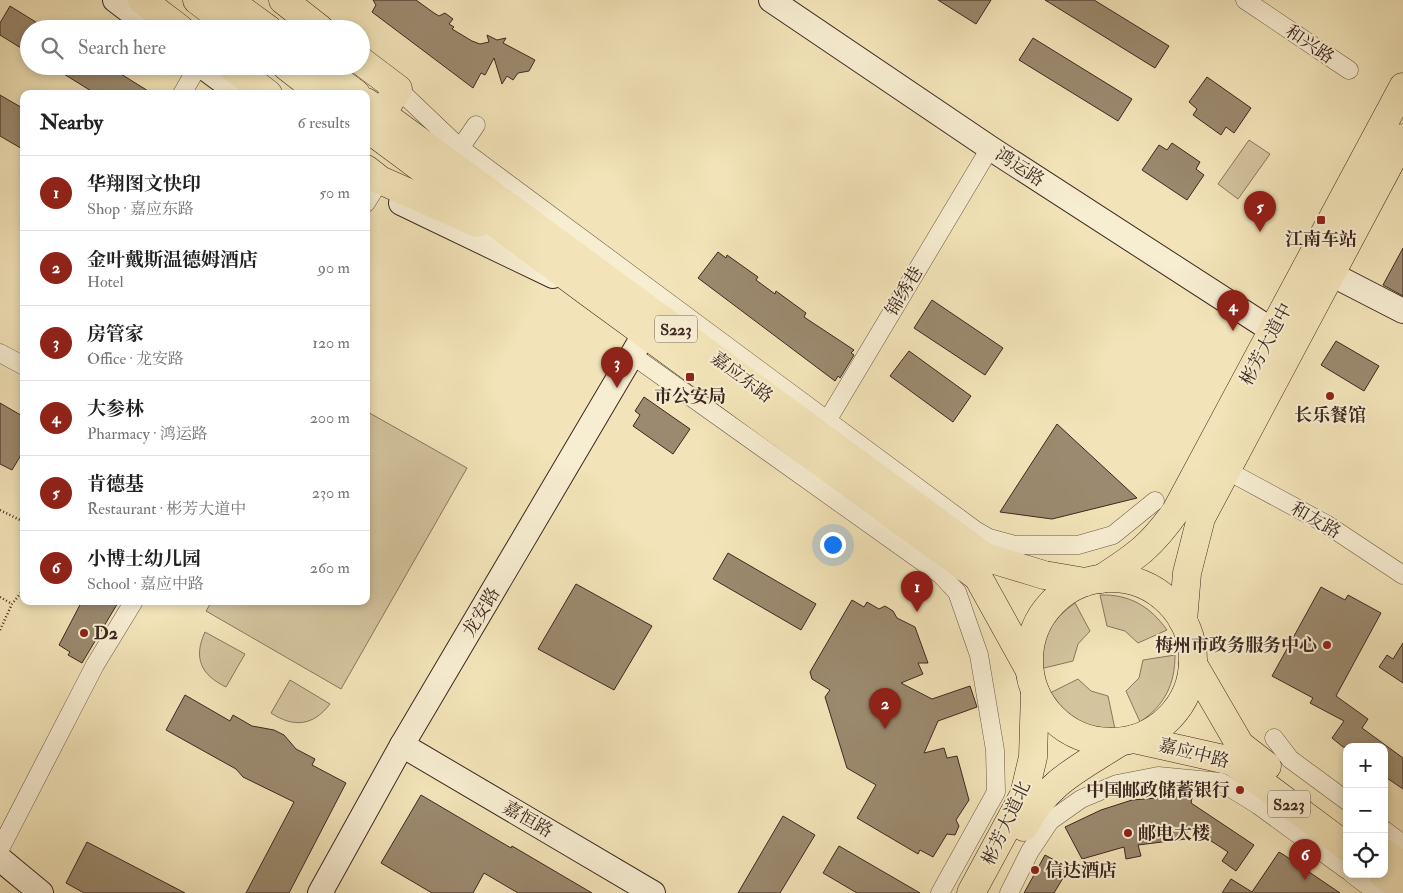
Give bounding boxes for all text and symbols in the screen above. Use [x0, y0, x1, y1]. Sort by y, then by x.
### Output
search box [20, 20, 370, 75]
street label: 和兴路 [1281, 20, 1339, 69]
icon: search [38, 34, 66, 62]
text: Search here [78, 36, 166, 60]
text: Nearby [40, 109, 103, 136]
text: 6 results [298, 113, 350, 133]
street label: 鸿运路 [991, 143, 1049, 192]
text: 华翔图文快印 [87, 172, 201, 196]
text: 1 [53, 183, 59, 203]
text: 50 m [319, 183, 350, 203]
pin: 5 [1244, 191, 1276, 232]
text: Shop · 嘉应东路 [87, 199, 194, 219]
marker: 江南车站 [1315, 214, 1327, 226]
place label: 江南车站 [1285, 228, 1357, 251]
text: 金叶戴斯温德姆酒店 [87, 248, 258, 272]
text: 2 [52, 258, 60, 278]
text: 90 m [318, 258, 350, 278]
street label: 锦绣巷 [881, 262, 928, 320]
text: Hotel [87, 272, 124, 292]
pin: 4 [1217, 290, 1249, 331]
street label: 彬芳大道中 [1235, 299, 1298, 389]
road number: S223 [655, 316, 697, 342]
text: 房管家 [87, 322, 144, 346]
text: 3 [53, 333, 59, 353]
text: 120 m [312, 333, 350, 353]
pin: 3 [601, 347, 633, 388]
street label: 嘉应东路 [706, 347, 777, 408]
text: Office · 龙安路 [87, 349, 184, 369]
marker: 市公安局 [684, 371, 696, 383]
place label: 市公安局 [654, 385, 726, 408]
marker: 长乐餐馆 [1324, 390, 1336, 402]
text: 大参林 [87, 397, 144, 421]
place label: 长乐餐馆 [1294, 404, 1366, 427]
text: 4 [52, 408, 60, 428]
text: 200 m [310, 408, 350, 428]
text: Pharmacy · 鸿运路 [87, 424, 208, 444]
text: 肯德基 [87, 472, 144, 496]
text: 5 [52, 483, 60, 503]
text: 230 m [312, 483, 350, 503]
street label: 和友路 [1287, 497, 1345, 544]
text: Restaurant · 彬芳大道中 [87, 499, 246, 519]
your location [820, 532, 846, 558]
text: 小博士幼儿园 [87, 547, 201, 571]
text: 6 [52, 558, 60, 578]
text: 260 m [310, 558, 350, 578]
pin: 1 [901, 571, 933, 612]
text: School · 嘉应中路 [87, 574, 204, 594]
street label: 龙安路 [458, 583, 505, 641]
place label: D2 [94, 622, 118, 645]
marker: D2 [78, 627, 90, 639]
place label: 梅州市政务服务中心 [1155, 634, 1317, 657]
marker: 梅州市政务服务中心 [1321, 639, 1333, 651]
pin: 2 [869, 688, 901, 729]
street label: 嘉应中路 [1156, 734, 1232, 773]
map controls [1343, 743, 1388, 878]
button: + [1343, 743, 1388, 788]
street label: 彬芳大道北 [977, 778, 1036, 869]
place label: 中国邮政储蓄银行 [1086, 779, 1230, 802]
marker: 中国邮政储蓄银行 [1234, 784, 1246, 796]
button: − [1343, 788, 1388, 833]
road number: S223 [1268, 791, 1310, 818]
street label: 嘉恒路 [499, 796, 557, 843]
place label: 邮电大楼 [1138, 822, 1210, 845]
marker: 邮电大楼 [1122, 827, 1134, 839]
button: locate [1343, 833, 1388, 878]
pin: 6 [1289, 839, 1321, 880]
place label: 信达酒店 [1045, 859, 1117, 882]
marker: 信达酒店 [1029, 864, 1041, 876]

